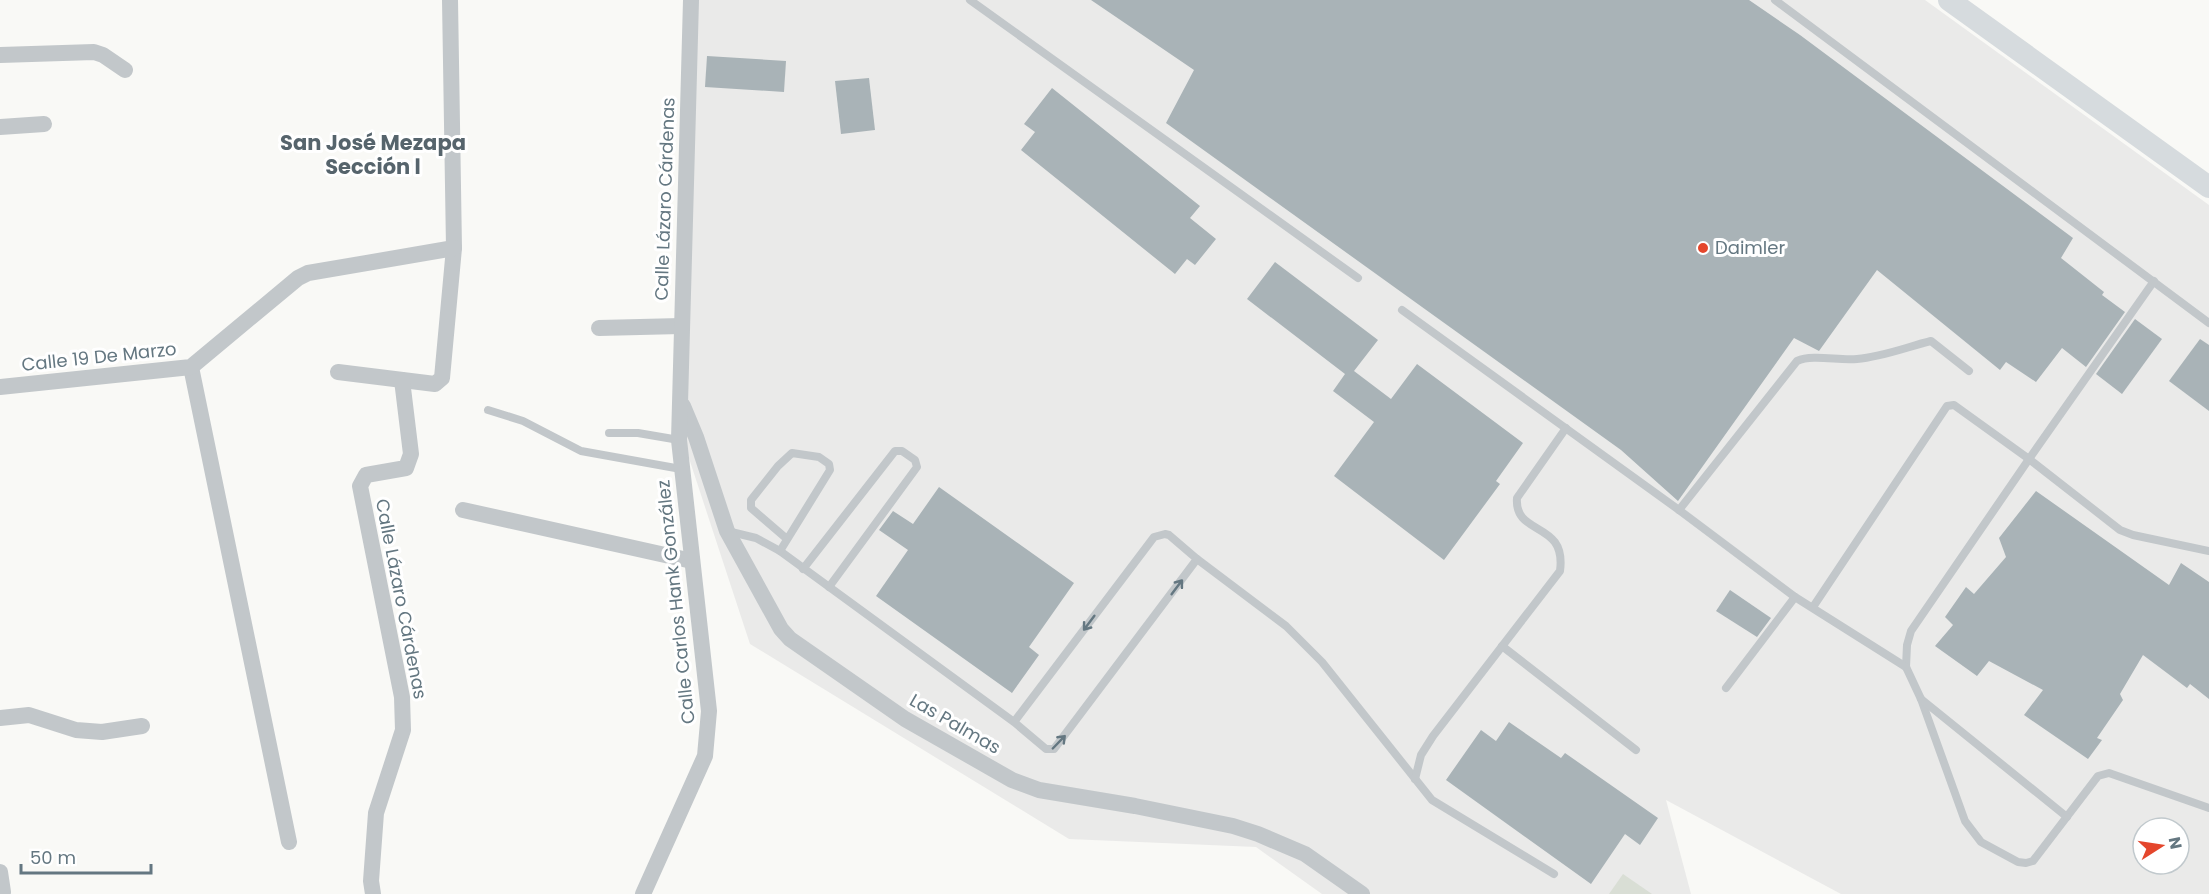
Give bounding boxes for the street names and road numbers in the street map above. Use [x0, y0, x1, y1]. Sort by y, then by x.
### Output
street label: Calle Lázaro Cárdenas [648, 97, 681, 301]
street label: Calle 19 De Marzo [20, 336, 178, 377]
street label: Calle Carlos Hank González [650, 479, 701, 725]
street label: Calle Lázaro Cárdenas [370, 497, 433, 701]
street label: Las Palmas [905, 687, 1005, 760]

